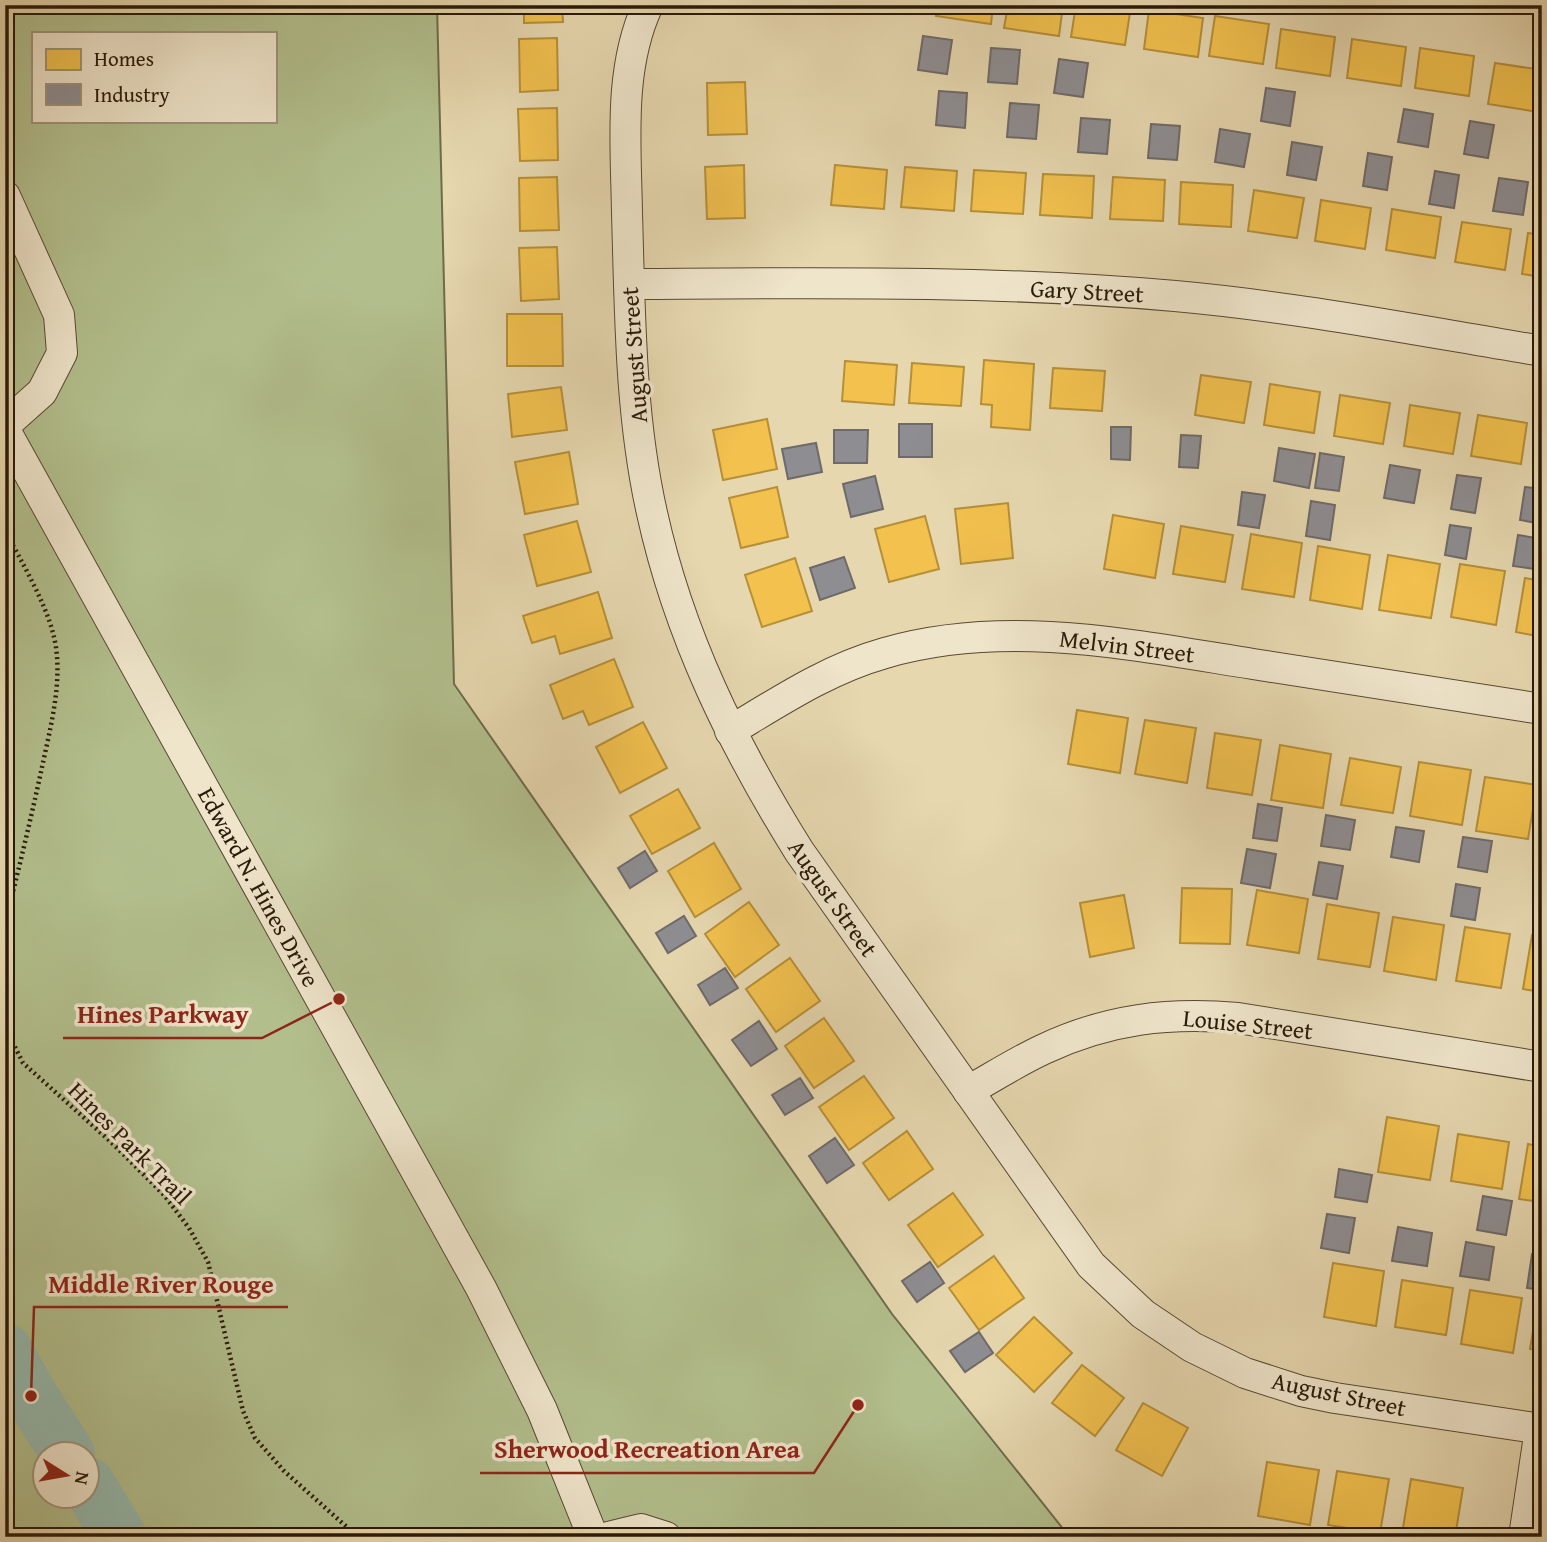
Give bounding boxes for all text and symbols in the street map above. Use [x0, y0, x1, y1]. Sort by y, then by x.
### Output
legend [32, 32, 276, 122]
text: Homes [94, 43, 154, 74]
text: Industry [94, 79, 170, 110]
street label: Gary Street [1029, 271, 1145, 311]
street label: August Street [612, 285, 656, 424]
street label: Melvin Street [1057, 620, 1197, 672]
street label: Edward N. Hines Drive [189, 781, 329, 993]
street label: August Street [780, 832, 887, 964]
callout: Hines Parkway [63, 991, 262, 1038]
text: Hines Parkway [77, 994, 249, 1033]
street label: Louise Street [1181, 1000, 1315, 1048]
street label: Hines Park Trail [60, 1073, 200, 1213]
callout: Middle River Rouge [34, 1260, 288, 1307]
text: Middle River Rouge [48, 1264, 274, 1303]
street label: August Street [1269, 1363, 1410, 1425]
callout: Sherwood Recreation Area [480, 1426, 814, 1473]
text: Sherwood Recreation Area [494, 1429, 801, 1468]
north arrow [32, 1440, 102, 1510]
text: N [68, 1469, 98, 1487]

